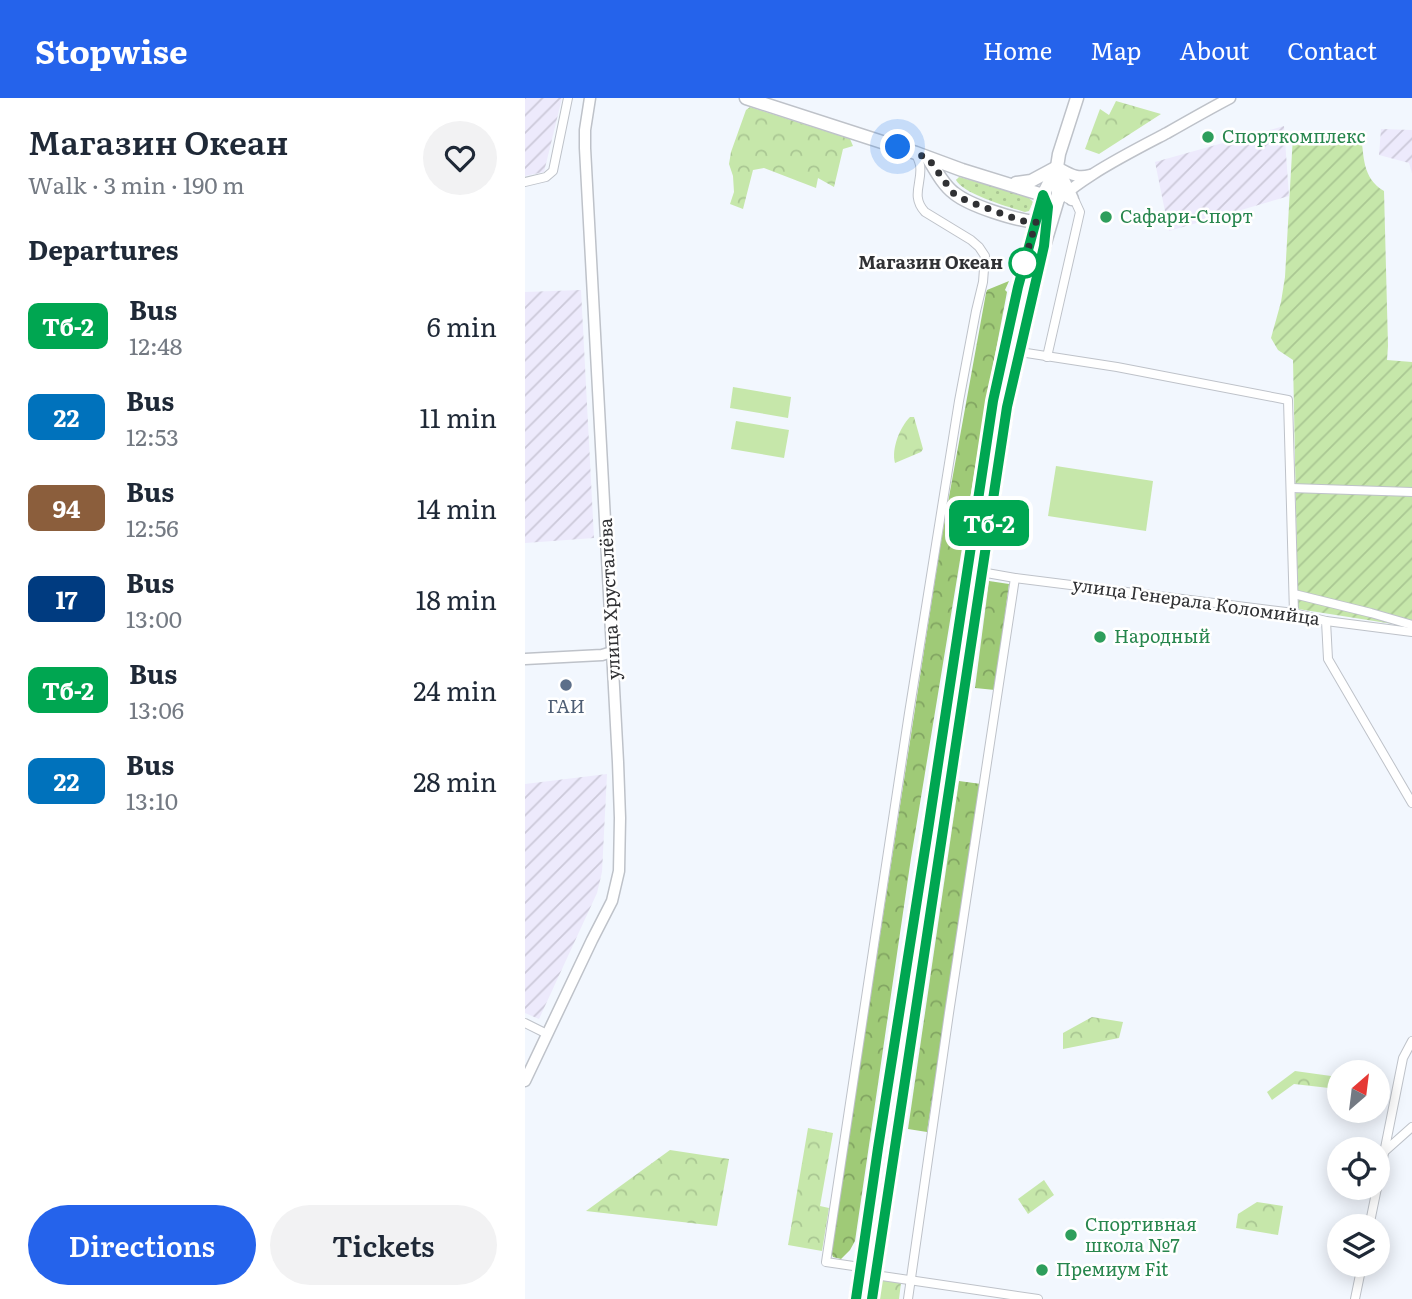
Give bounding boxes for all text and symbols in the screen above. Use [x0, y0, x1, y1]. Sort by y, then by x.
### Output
text: Stopwise [35, 25, 188, 74]
text: Home [983, 32, 1052, 67]
text: Map [1090, 32, 1141, 67]
text: About [1179, 32, 1249, 67]
text: Contact [1287, 32, 1377, 67]
text: Магазин Океан [28, 116, 289, 165]
button: heart [423, 121, 497, 195]
place label: Спорткомплекс [1222, 122, 1366, 149]
your location [880, 129, 915, 164]
marker: Спорткомплекс [1200, 129, 1216, 145]
text: Walk · 3 min · 190 m [28, 167, 244, 201]
place label: Сафари-Спорт [1120, 202, 1253, 229]
marker: Сафари-Спорт [1098, 209, 1114, 225]
text: Departures [28, 229, 179, 268]
place label: Магазин Океан [858, 248, 1003, 275]
marker: Магазин Океан [1009, 248, 1039, 278]
text: Bus [129, 289, 177, 328]
text: 6 min [427, 306, 497, 345]
text: Тб-2 [42, 308, 94, 343]
text: 12:48 [129, 328, 183, 362]
text: Bus [126, 380, 174, 419]
text: 11 min [420, 397, 497, 436]
text: 22 [54, 399, 79, 434]
text: 12:53 [126, 419, 179, 453]
text: Bus [126, 471, 174, 510]
text: 14 min [417, 488, 497, 527]
text: 94 [52, 490, 81, 525]
line badge: Тб-2 [940, 500, 1038, 546]
text: Тб-2 [963, 505, 1015, 540]
text: 12:56 [126, 510, 179, 544]
street label: улица Хрусталёва [591, 517, 626, 681]
text: Bus [126, 562, 174, 601]
street label: улица Генерала Коломийца [1071, 570, 1322, 631]
text: 18 min [416, 579, 497, 618]
text: 17 [55, 581, 78, 616]
text: 13:00 [126, 601, 182, 635]
place label: Народный [1114, 622, 1210, 649]
marker: Народный [1092, 629, 1108, 645]
text: Bus [129, 653, 177, 692]
text: 24 min [413, 670, 497, 709]
text: Тб-2 [42, 672, 94, 707]
marker: ГАИ [558, 677, 574, 693]
text: 13:06 [129, 692, 184, 726]
place label: ГАИ [547, 692, 585, 719]
text: Bus [126, 744, 174, 783]
text: 28 min [413, 761, 497, 800]
text: 22 [54, 763, 79, 798]
text: 13:10 [126, 783, 178, 817]
north arrow [1327, 1060, 1389, 1124]
map controls [1327, 1060, 1390, 1277]
button: locate [1327, 1137, 1390, 1200]
button: Directions [28, 1205, 256, 1285]
button: Tickets [270, 1205, 497, 1285]
place label: Спортивная школа №7 [1085, 1210, 1197, 1258]
button: layers [1327, 1214, 1390, 1277]
marker: Спортивная школа №7 [1063, 1227, 1079, 1243]
place label: Премиум Fit [1056, 1255, 1169, 1282]
marker: Премиум Fit [1034, 1262, 1050, 1278]

